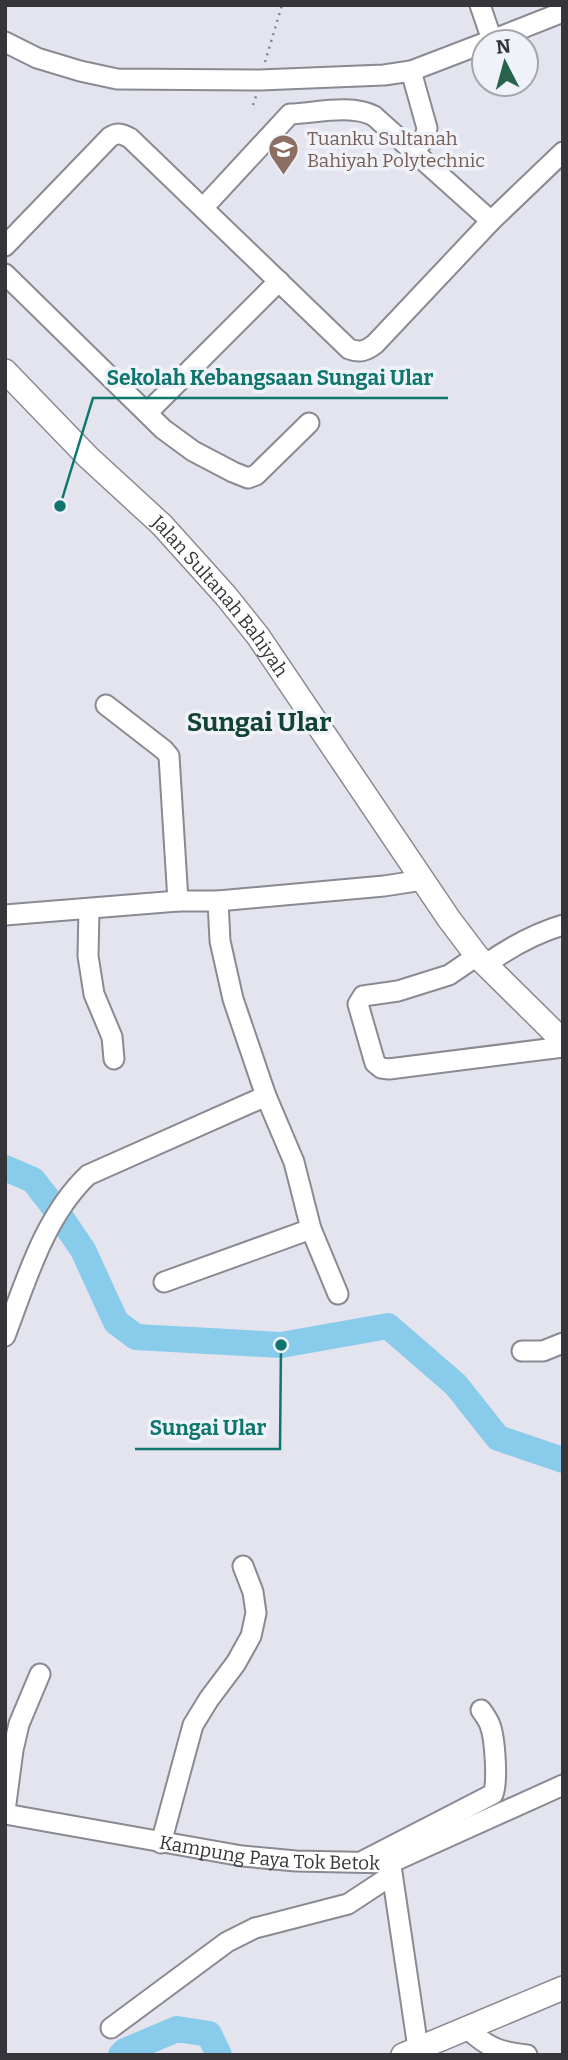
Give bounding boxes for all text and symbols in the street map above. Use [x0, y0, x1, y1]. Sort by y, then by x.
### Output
north arrow [470, 28, 540, 98]
text: N [495, 34, 512, 59]
place label: Tuanku Sultanah Bahiyah Polytechnic [307, 127, 485, 172]
school or university icon: Tuanku Sultanah Bahiyah Polytechnic [267, 132, 301, 176]
callout: Sekolah Kebangsaan Sungai Ular [93, 356, 448, 398]
text: Sekolah Kebangsaan Sungai Ular [107, 365, 434, 391]
street label: Jalan Sultanah Bahiyah [146, 510, 293, 681]
district label: Sungai Ular [187, 707, 331, 738]
callout: Sungai Ular [135, 1407, 280, 1449]
text: Sungai Ular [150, 1415, 267, 1441]
street label: Kampung Paya Tok Betok [158, 1831, 380, 1875]

